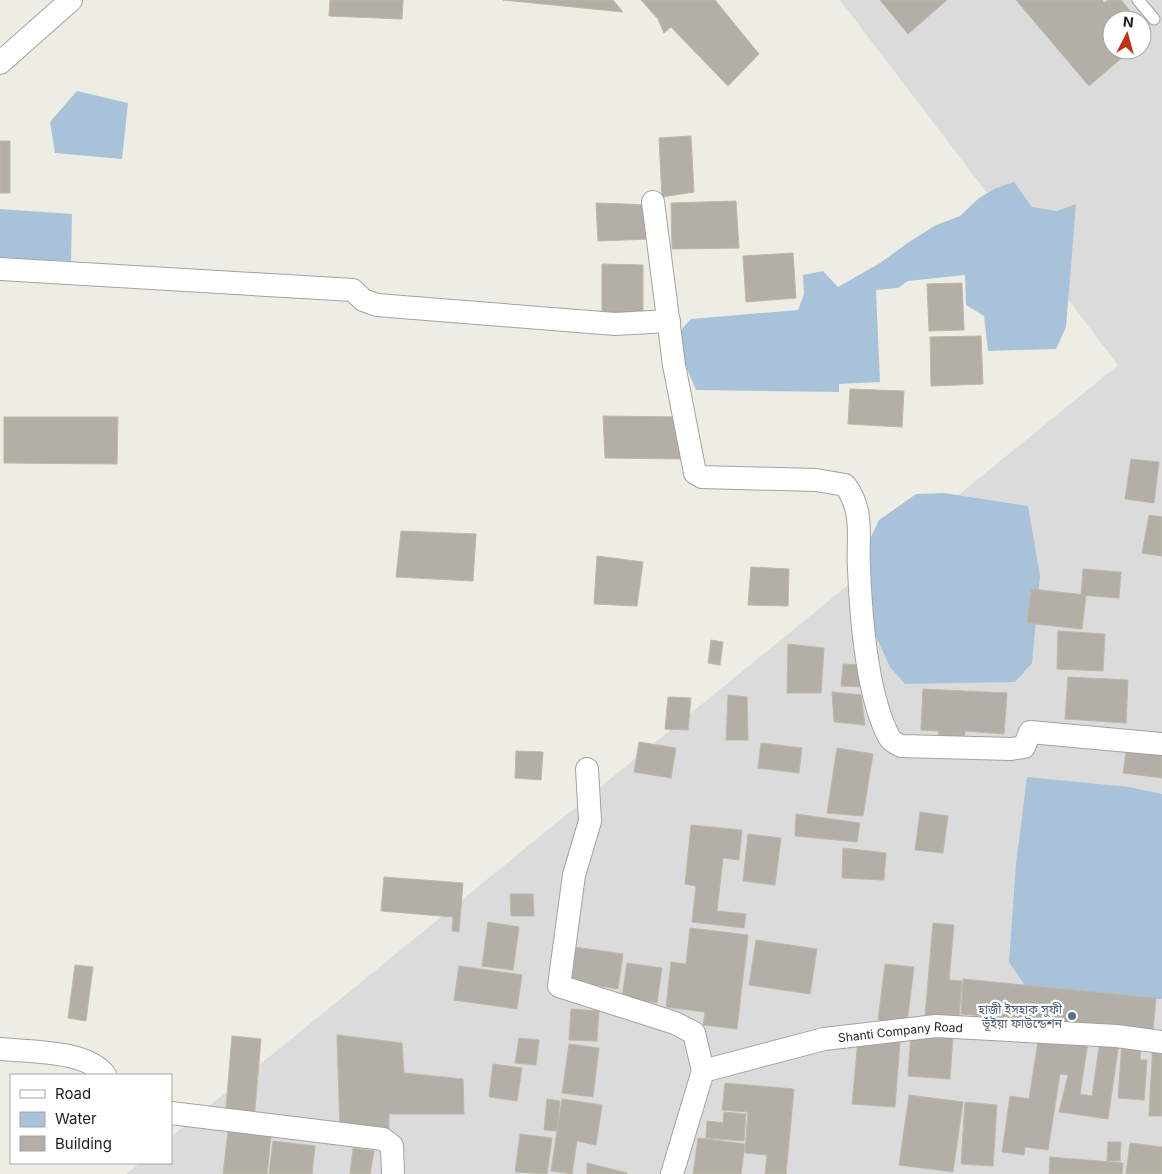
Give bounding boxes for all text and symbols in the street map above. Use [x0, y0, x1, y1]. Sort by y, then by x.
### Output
north arrow [1102, 10, 1152, 60]
text: N [1122, 13, 1135, 31]
place label: হাজী ইসহাক সুফী ভূঁইয়া ফাউন্ডেশন [977, 1002, 1063, 1032]
marker: হাজী ইসহাক সুফী ভূঁইয়া ফাউন্ডেশন [1066, 1010, 1078, 1022]
street label: Shanti Company Road [837, 1018, 963, 1045]
legend [10, 1074, 172, 1164]
text: Road [55, 1084, 91, 1103]
text: Water [55, 1109, 97, 1128]
text: Building [55, 1134, 112, 1153]

